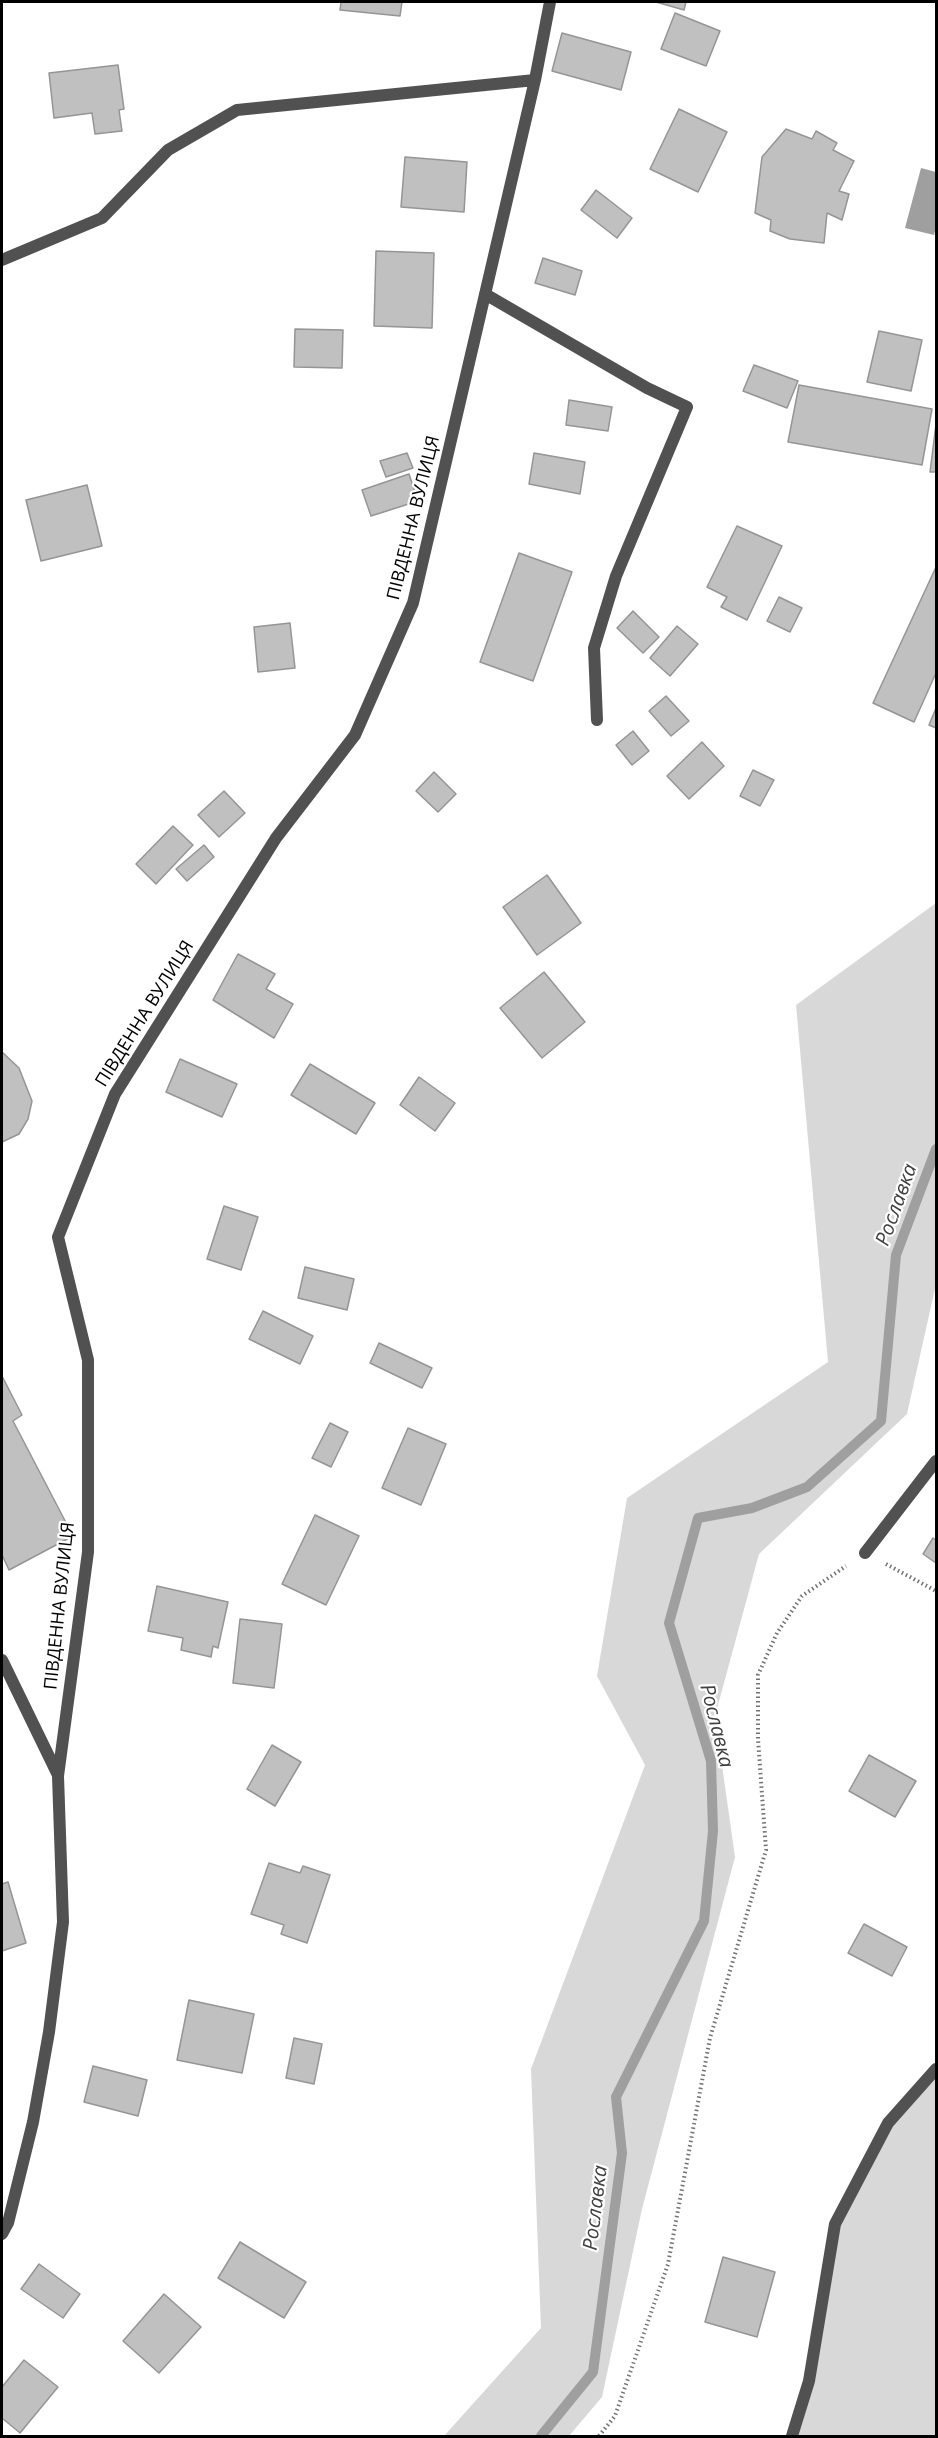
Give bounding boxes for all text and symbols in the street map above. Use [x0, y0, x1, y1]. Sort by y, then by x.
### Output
street label: ПІВДЕННА ВУЛИЦЯ [383, 434, 445, 602]
street label: ПІВДЕННА ВУЛИЦЯ [91, 937, 199, 1091]
water label: Рославка [871, 1161, 923, 1249]
street label: ПІВДЕННА ВУЛИЦЯ [40, 1521, 80, 1691]
water label: Рославка [694, 1682, 738, 1770]
water label: Рославка [579, 2164, 613, 2252]

